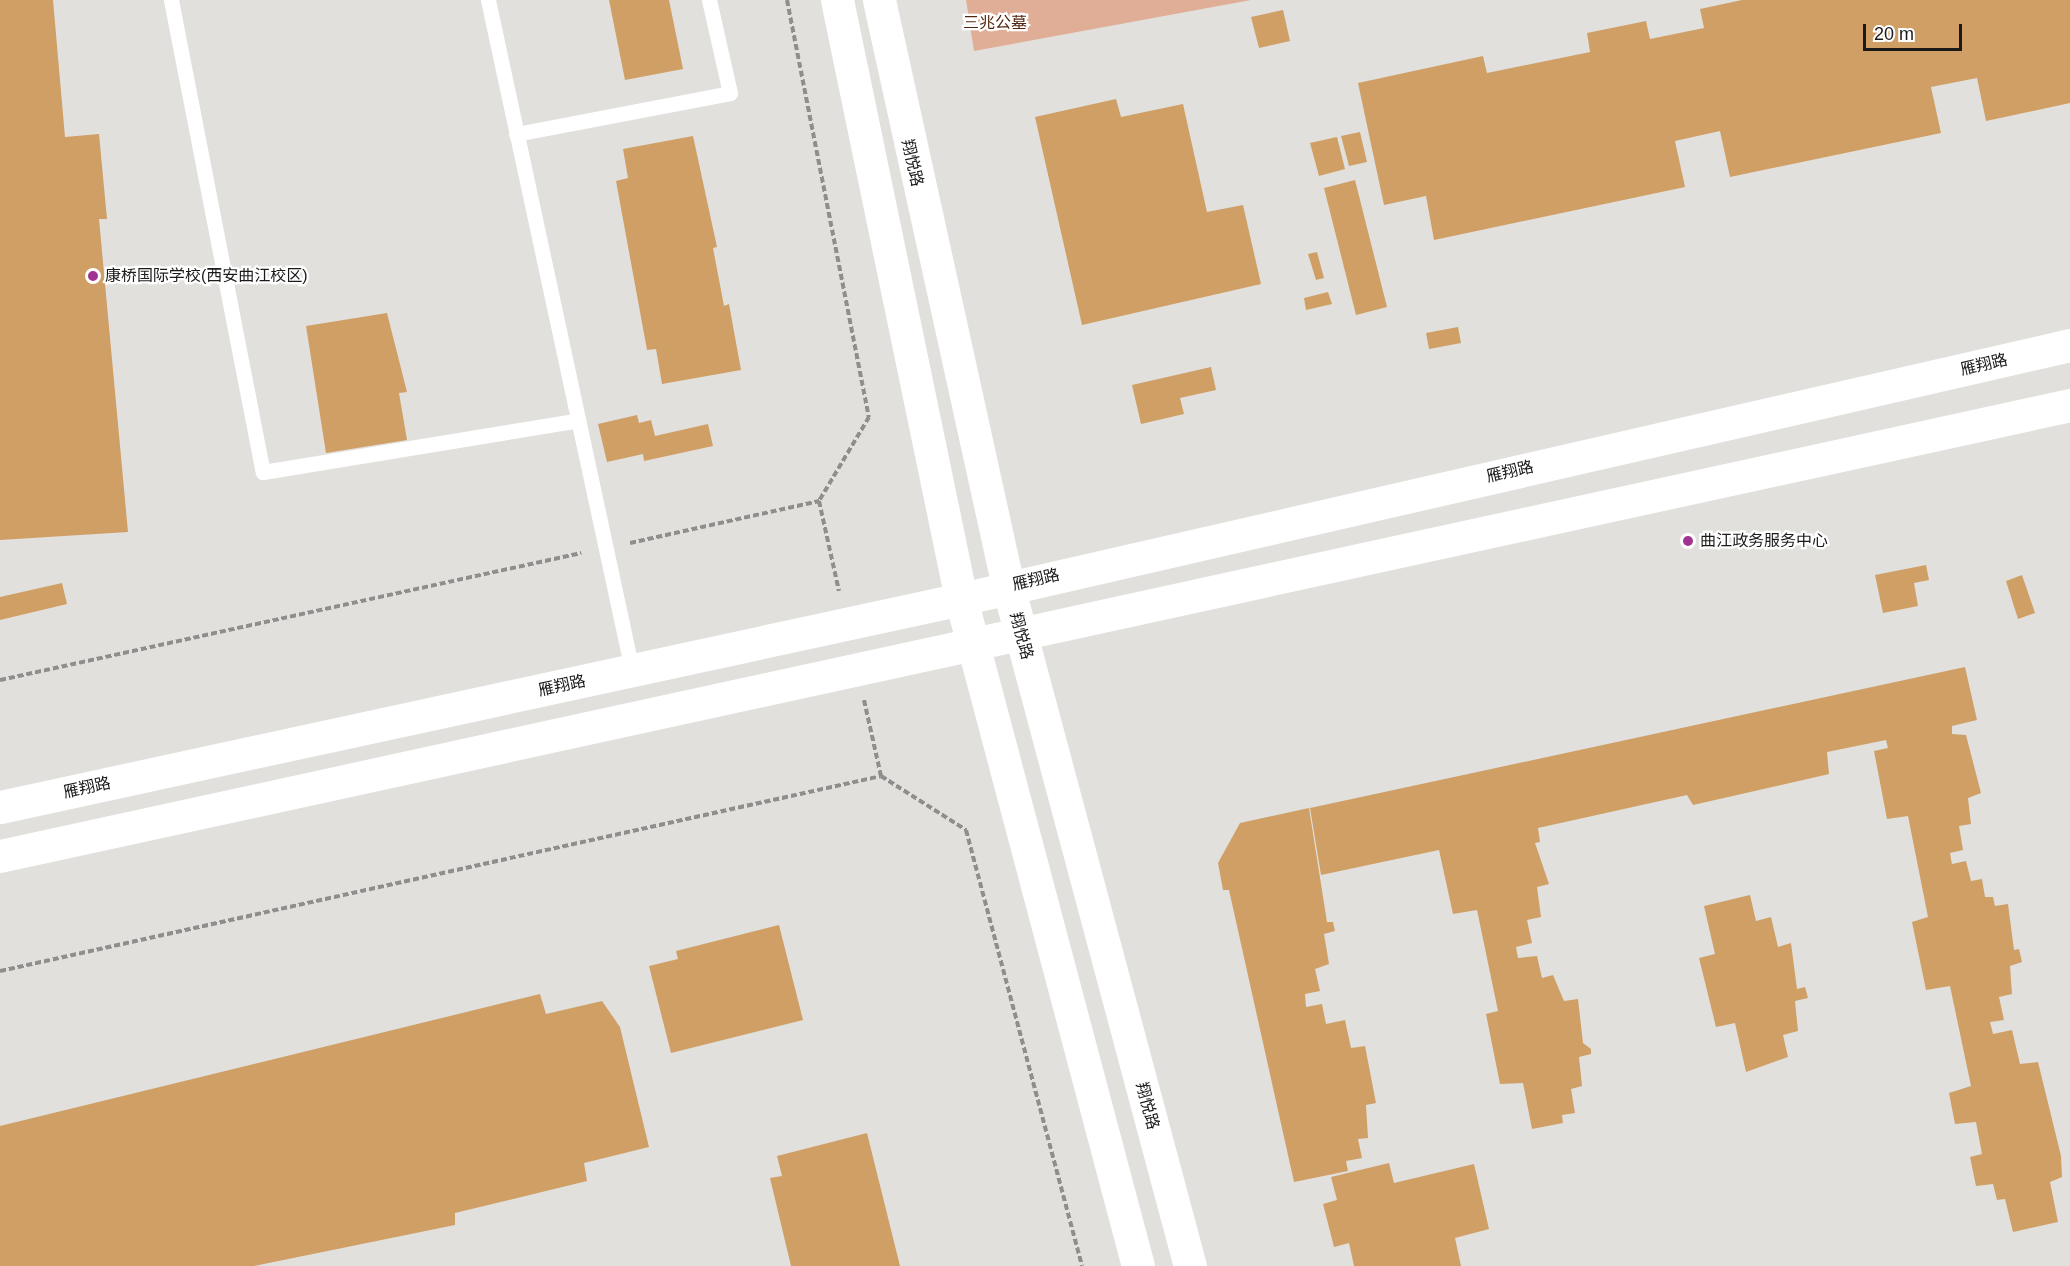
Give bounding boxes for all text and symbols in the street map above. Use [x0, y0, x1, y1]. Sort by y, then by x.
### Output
scale bar [1866, 12, 1965, 50]
park label: 三兆公墓 [963, 13, 1027, 33]
text: 20 m [1874, 24, 1914, 44]
street label: 翔悦路 [897, 137, 927, 189]
place label: 康桥国际学校(西安曲江校区) [105, 266, 308, 286]
marker: 康桥国际学校(西安曲江校区) [86, 269, 100, 283]
street label: 雁翔路 [1958, 350, 2010, 380]
street label: 雁翔路 [1484, 457, 1536, 487]
place label: 曲江政务服务中心 [1700, 531, 1828, 551]
marker: 曲江政务服务中心 [1681, 534, 1695, 548]
street label: 雁翔路 [1010, 565, 1062, 595]
street label: 翔悦路 [1006, 610, 1036, 662]
street label: 雁翔路 [537, 672, 587, 700]
street label: 雁翔路 [62, 774, 112, 802]
street label: 翔悦路 [1132, 1080, 1162, 1132]

